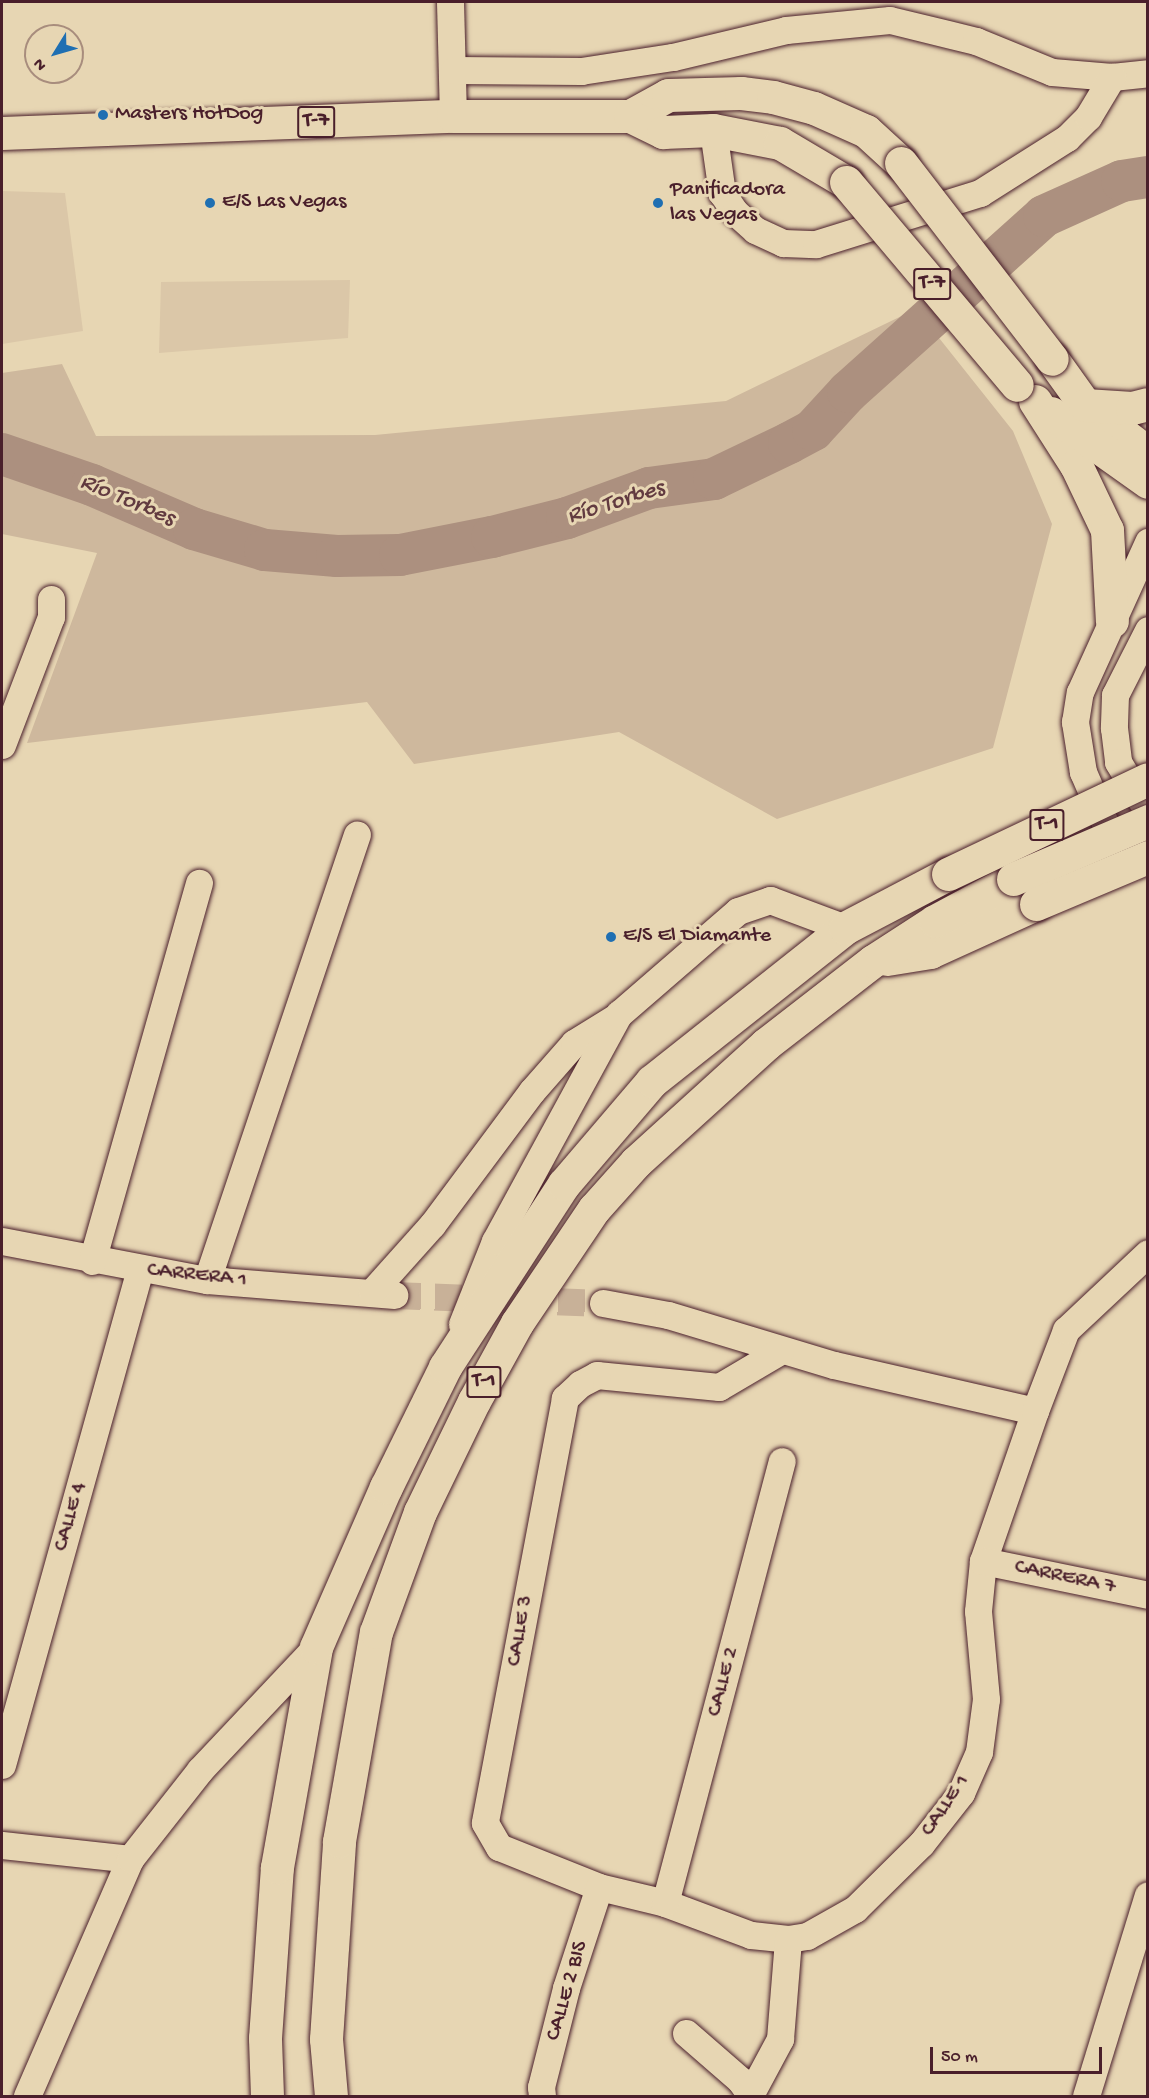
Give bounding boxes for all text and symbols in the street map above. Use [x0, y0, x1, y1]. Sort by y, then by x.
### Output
north arrow [24, 24, 84, 84]
text: N [30, 54, 52, 74]
place label: Masters HotDog [115, 102, 263, 128]
road number: T-7 [296, 104, 336, 140]
marker: Masters HotDog [96, 108, 110, 122]
place label: Panificadora las Vegas [670, 177, 785, 228]
place label: E/S Las Vegas [222, 190, 346, 216]
marker: E/S Las Vegas [203, 196, 217, 210]
marker: Panificadora las Vegas [651, 196, 665, 210]
road number: T-7 [912, 266, 952, 302]
water label: Río Torbes [75, 468, 179, 534]
water label: Río Torbes [564, 475, 668, 531]
road number: T-1 [1029, 807, 1065, 843]
place label: E/S El Diamante [623, 924, 771, 950]
marker: E/S El Diamante [604, 930, 618, 944]
street label: CARRERA 1 [146, 1258, 248, 1294]
road number: T-1 [466, 1364, 502, 1400]
street label: CALLE 4 [49, 1480, 93, 1554]
street label: CARRERA 7 [1012, 1554, 1118, 1602]
street label: CALLE 3 [502, 1594, 540, 1668]
street label: CALLE 2 [702, 1644, 746, 1720]
street label: CALLE 1 [916, 1770, 976, 1842]
street label: CALLE 2 BIS [541, 1938, 595, 2044]
scale bar [933, 2035, 1106, 2073]
text: 50 m [941, 2047, 978, 2068]

